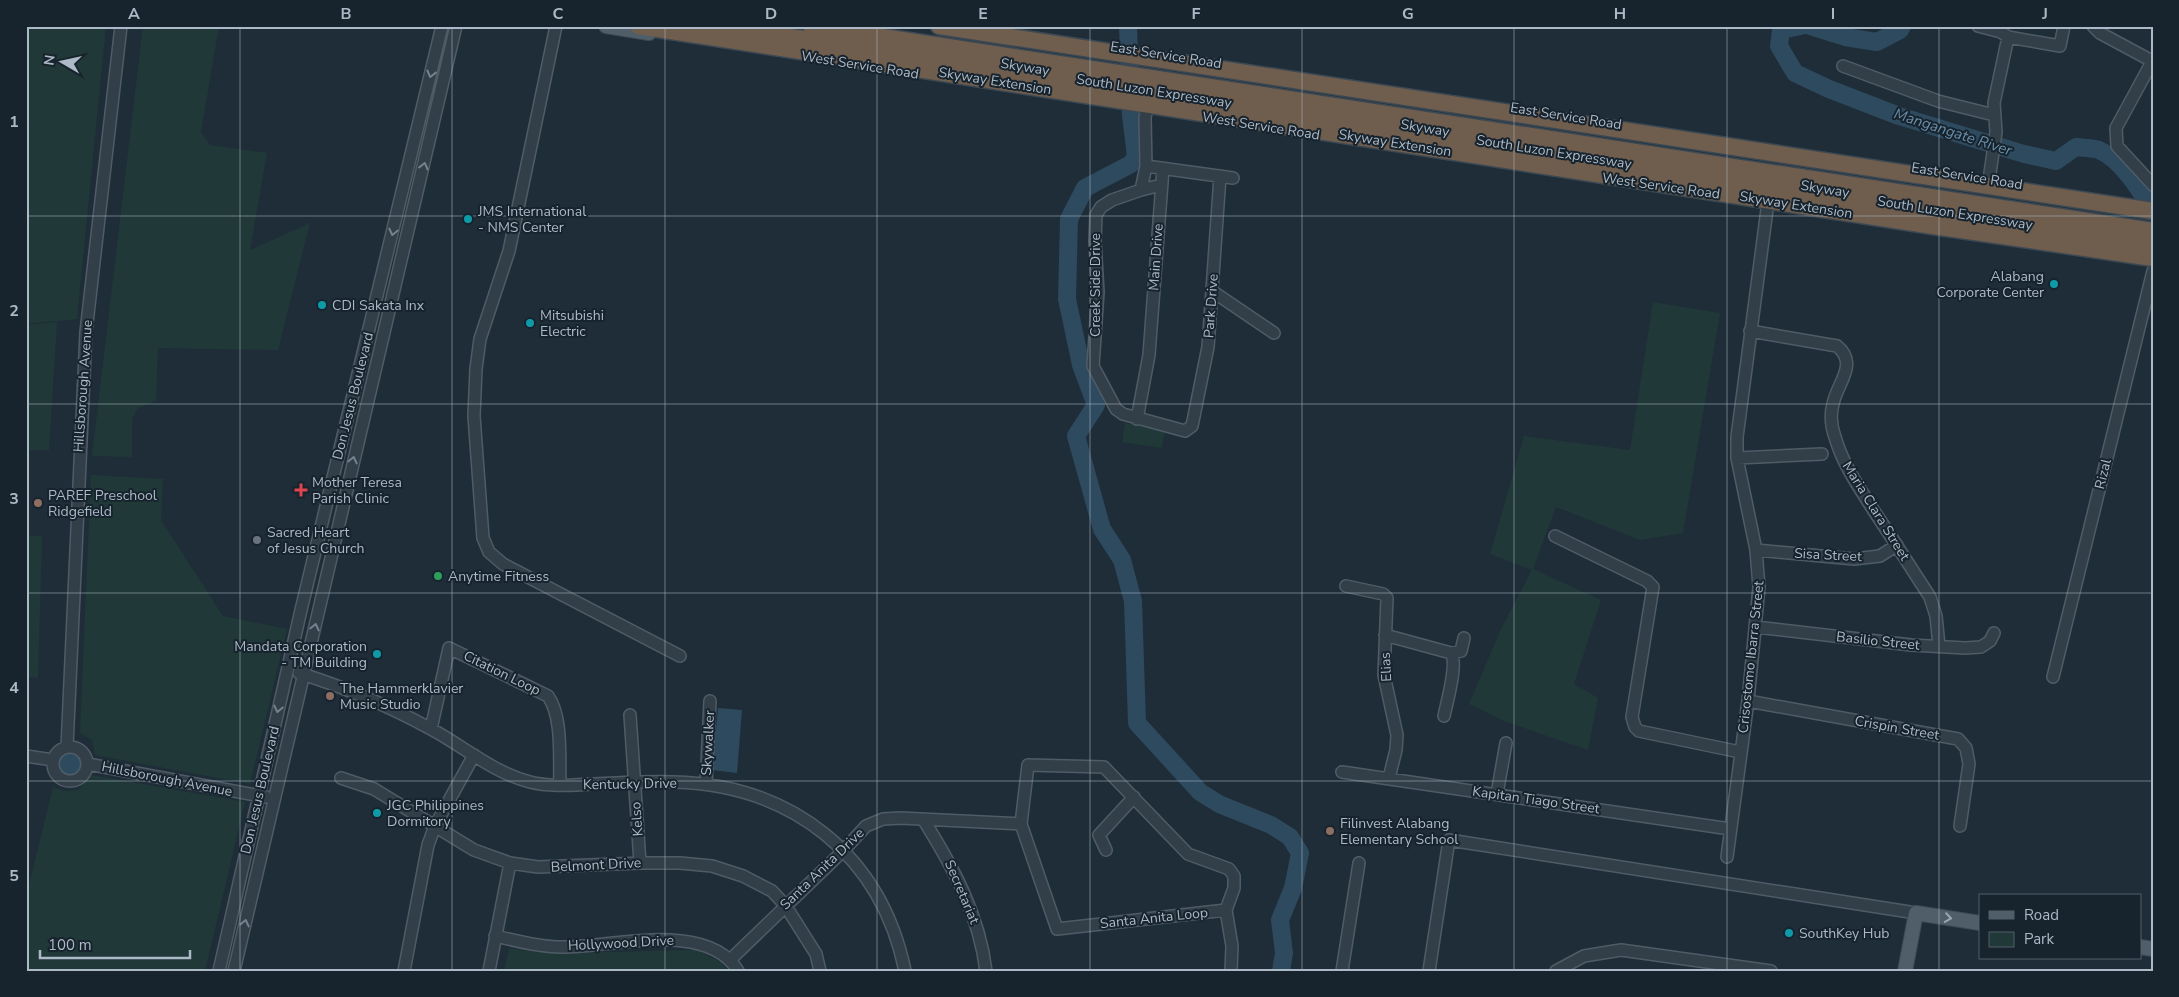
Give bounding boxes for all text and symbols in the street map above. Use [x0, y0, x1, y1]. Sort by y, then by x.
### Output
text: A [128, 3, 140, 25]
text: B [340, 3, 352, 25]
text: C [553, 3, 564, 25]
text: D [765, 3, 777, 25]
text: E [978, 3, 988, 25]
text: F [1192, 3, 1201, 25]
text: G [1402, 3, 1414, 25]
text: H [1614, 3, 1626, 25]
text: I [1831, 3, 1835, 25]
text: J [2041, 3, 2048, 25]
street label: East Service Road [1109, 37, 1223, 73]
north arrow [38, 38, 88, 88]
street label: West Service Road [800, 46, 920, 84]
text: N [39, 53, 60, 67]
street label: Skyway [999, 54, 1051, 80]
street label: Skyway Extension [937, 63, 1053, 99]
one-way arrow [426, 69, 437, 78]
street label: South Luzon Expressway [1075, 69, 1234, 113]
street label: East Service Road [1509, 98, 1623, 134]
water label: Mangangate River [1892, 104, 2015, 161]
street label: West Service Road [1201, 107, 1321, 145]
text: 1 [9, 111, 19, 133]
street label: Skyway [1399, 115, 1451, 141]
street label: Skyway Extension [1337, 125, 1453, 161]
street label: South Luzon Expressway [1475, 130, 1634, 174]
street label: East Service Road [1910, 158, 2024, 194]
one-way arrow [418, 162, 429, 171]
street label: West Service Road [1601, 168, 1721, 204]
street label: Skyway [1799, 176, 1851, 202]
street label: Skyway Extension [1738, 187, 1854, 223]
street label: South Luzon Expressway [1876, 191, 2035, 235]
place label: JMS International - NMS Center [477, 202, 587, 237]
marker: JMS International - NMS Center [462, 213, 474, 225]
street label: Main Drive [1144, 223, 1168, 291]
one-way arrow [388, 227, 399, 236]
street label: Creek Side Drive [1086, 233, 1105, 337]
place label: Alabang Corporate Center [1936, 267, 2044, 302]
street label: Park Drive [1199, 273, 1223, 339]
marker: Alabang Corporate Center [2048, 278, 2060, 290]
place label: CDI Sakata Inx [332, 296, 425, 315]
marker: CDI Sakata Inx [316, 299, 328, 311]
text: 2 [9, 300, 19, 322]
place label: Mitsubishi Electric [540, 306, 604, 341]
marker: Mitsubishi Electric [524, 317, 536, 329]
street label: Hillsborough Avenue [69, 319, 97, 453]
street label: Don Jesus Boulevard [328, 330, 378, 462]
one-way arrow [347, 456, 358, 465]
street label: Rizal [2090, 456, 2116, 491]
street label: Maria Clara Street [1838, 458, 1914, 564]
place label: Mother Teresa Parish Clinic [312, 473, 402, 508]
marker: Mother Teresa Parish Clinic [294, 483, 308, 497]
place label: PAREF Preschool Ridgefield [48, 486, 158, 521]
text: 3 [9, 488, 19, 510]
marker: PAREF Preschool Ridgefield [32, 497, 44, 509]
place label: Sacred Heart of Jesus Church [267, 523, 364, 558]
marker: Sacred Heart of Jesus Church [251, 534, 263, 546]
street label: Sisa Street [1794, 544, 1862, 566]
place label: Anytime Fitness [448, 567, 550, 586]
marker: Anytime Fitness [432, 570, 444, 582]
street label: Crisostomo Ibarra Street [1734, 580, 1768, 734]
one-way arrow [309, 623, 320, 632]
street label: Basilio Street [1835, 627, 1921, 655]
place label: Mandata Corporation - TM Building [234, 637, 367, 672]
street label: Citation Loop [460, 646, 544, 700]
marker: Mandata Corporation - TM Building [371, 648, 383, 660]
street label: Elias [1376, 651, 1396, 682]
text: 4 [9, 677, 19, 699]
place label: The Hammerklavier Music Studio [340, 679, 463, 714]
marker: The Hammerklavier Music Studio [324, 690, 336, 702]
one-way arrow [273, 705, 284, 714]
street label: Skywalker [697, 710, 719, 776]
street label: Crispin Street [1853, 711, 1941, 745]
street label: Don Jesus Boulevard [236, 724, 284, 856]
street label: Hillsborough Avenue [100, 757, 234, 801]
street label: Kentucky Drive [583, 774, 677, 794]
street label: Kapitan Tiago Street [1471, 782, 1601, 818]
place label: JGC Philippines Dormitory [386, 796, 484, 831]
street label: Kelso [626, 801, 648, 837]
marker: JGC Philippines Dormitory [371, 807, 383, 819]
place label: Filinvest Alabang Elementary School [1340, 814, 1459, 849]
street label: Santa Anita Drive [776, 824, 868, 914]
marker: Filinvest Alabang Elementary School [1324, 825, 1336, 837]
street label: Belmont Drive [550, 853, 642, 877]
street label: Secretariat [940, 857, 984, 927]
text: 5 [9, 865, 19, 887]
legend [1979, 894, 2142, 960]
street label: Santa Anita Loop [1099, 903, 1209, 933]
text: Road [2024, 905, 2059, 925]
one-way arrow [1944, 912, 1952, 922]
one-way arrow [239, 919, 250, 928]
place label: SouthKey Hub [1799, 924, 1890, 943]
scale bar [40, 927, 190, 959]
marker: SouthKey Hub [1783, 927, 1795, 939]
text: Park [2024, 929, 2054, 949]
street label: Hollywood Drive [567, 931, 675, 955]
text: 100 m [48, 935, 92, 955]

